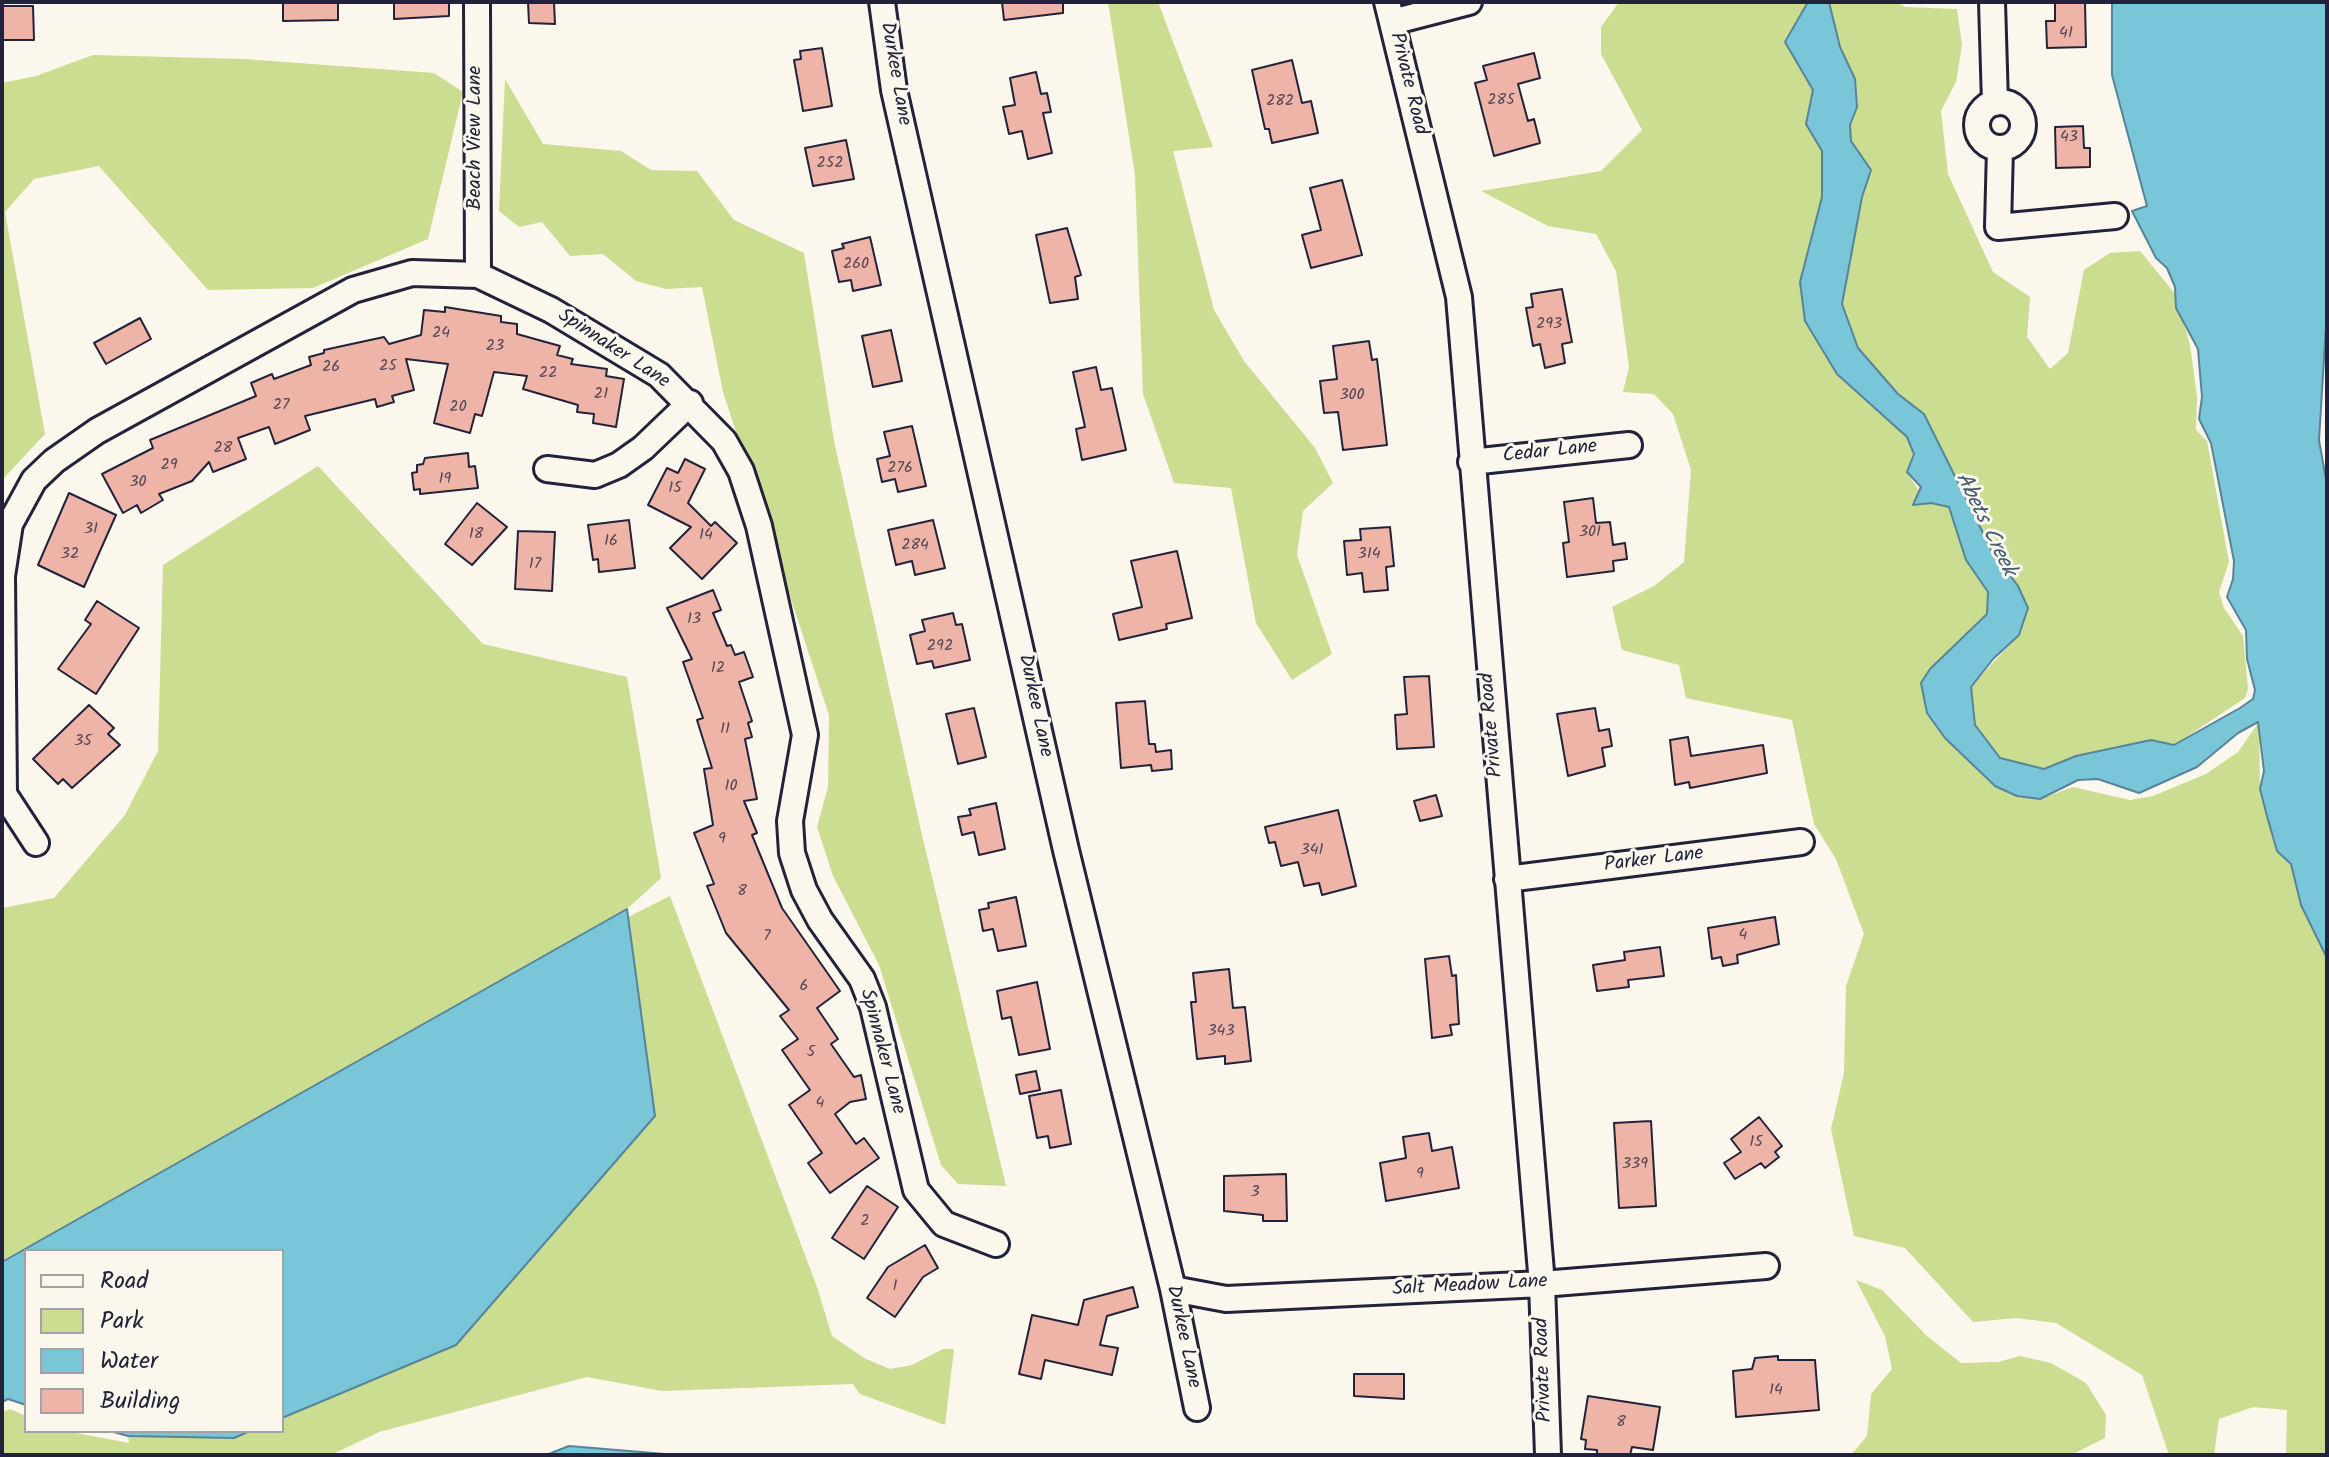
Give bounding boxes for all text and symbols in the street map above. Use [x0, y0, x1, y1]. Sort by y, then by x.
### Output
street label: Durkee Lane [873, 20, 915, 128]
house number: 41 [2059, 24, 2073, 44]
street label: Private Road [1383, 30, 1431, 138]
street label: Beach View Lane [465, 66, 489, 210]
house number: 285 [1487, 91, 1515, 111]
house number: 282 [1266, 92, 1294, 112]
house number: 43 [2060, 128, 2078, 148]
house number: 252 [816, 154, 844, 174]
house number: 260 [843, 255, 869, 275]
street label: Spinnaker Lane [553, 305, 673, 395]
house number: 293 [1536, 315, 1562, 335]
house number: 24 [432, 324, 450, 344]
house number: 23 [486, 337, 504, 357]
house number: 25 [379, 357, 397, 377]
house number: 26 [322, 358, 340, 378]
house number: 22 [539, 364, 557, 384]
house number: 21 [594, 385, 608, 405]
house number: 300 [1339, 386, 1365, 406]
house number: 27 [273, 396, 289, 416]
house number: 20 [449, 398, 467, 418]
street label: Cedar Lane [1502, 436, 1598, 470]
house number: 28 [214, 439, 232, 459]
house number: 29 [160, 456, 178, 476]
house number: 276 [887, 459, 913, 479]
water label: Abets Creek [1948, 469, 2020, 581]
house number: 19 [439, 470, 451, 490]
house number: 30 [129, 473, 147, 493]
house number: 15 [668, 479, 682, 499]
house number: 31 [84, 520, 98, 540]
house number: 301 [1579, 523, 1601, 543]
house number: 18 [469, 525, 483, 545]
house number: 14 [699, 526, 713, 546]
house number: 16 [604, 532, 618, 552]
house number: 284 [901, 536, 929, 556]
house number: 32 [61, 545, 79, 565]
house number: 314 [1358, 545, 1380, 565]
house number: 17 [529, 555, 541, 575]
house number: 13 [687, 610, 701, 630]
house number: 292 [927, 637, 953, 657]
street label: Durkee Lane [1011, 652, 1057, 760]
house number: 12 [711, 659, 725, 679]
street label: Private Road [1476, 672, 1510, 778]
house number: 11 [720, 720, 730, 740]
house number: 35 [74, 732, 92, 752]
house number: 10 [724, 777, 738, 797]
house number: 9 [718, 830, 726, 850]
house number: 341 [1301, 841, 1323, 861]
street label: Parker Lane [1603, 843, 1705, 879]
house number: 8 [737, 882, 747, 902]
house number: 4 [1739, 926, 1747, 946]
house number: 7 [763, 927, 771, 947]
house number: 6 [800, 977, 808, 997]
street label: Spinnaker Lane [853, 987, 909, 1117]
house number: 343 [1207, 1022, 1235, 1042]
house number: 5 [807, 1043, 815, 1063]
house number: 4 [816, 1094, 824, 1114]
house number: 15 [1749, 1133, 1763, 1153]
house number: 339 [1622, 1155, 1648, 1175]
house number: 9 [1416, 1165, 1424, 1185]
house number: 3 [1250, 1183, 1260, 1203]
house number: 2 [860, 1212, 870, 1232]
legend [24, 1249, 284, 1433]
text: Road [100, 1262, 148, 1301]
street label: Salt Meadow Lane [1392, 1271, 1548, 1303]
house number: 1 [892, 1277, 898, 1297]
street label: Durkee Lane [1159, 1283, 1205, 1391]
text: Park [100, 1302, 144, 1341]
street label: Private Road [1531, 1317, 1559, 1423]
text: Water [100, 1342, 158, 1381]
house number: 14 [1769, 1381, 1783, 1401]
text: Building [100, 1382, 180, 1421]
house number: 8 [1616, 1413, 1626, 1433]

